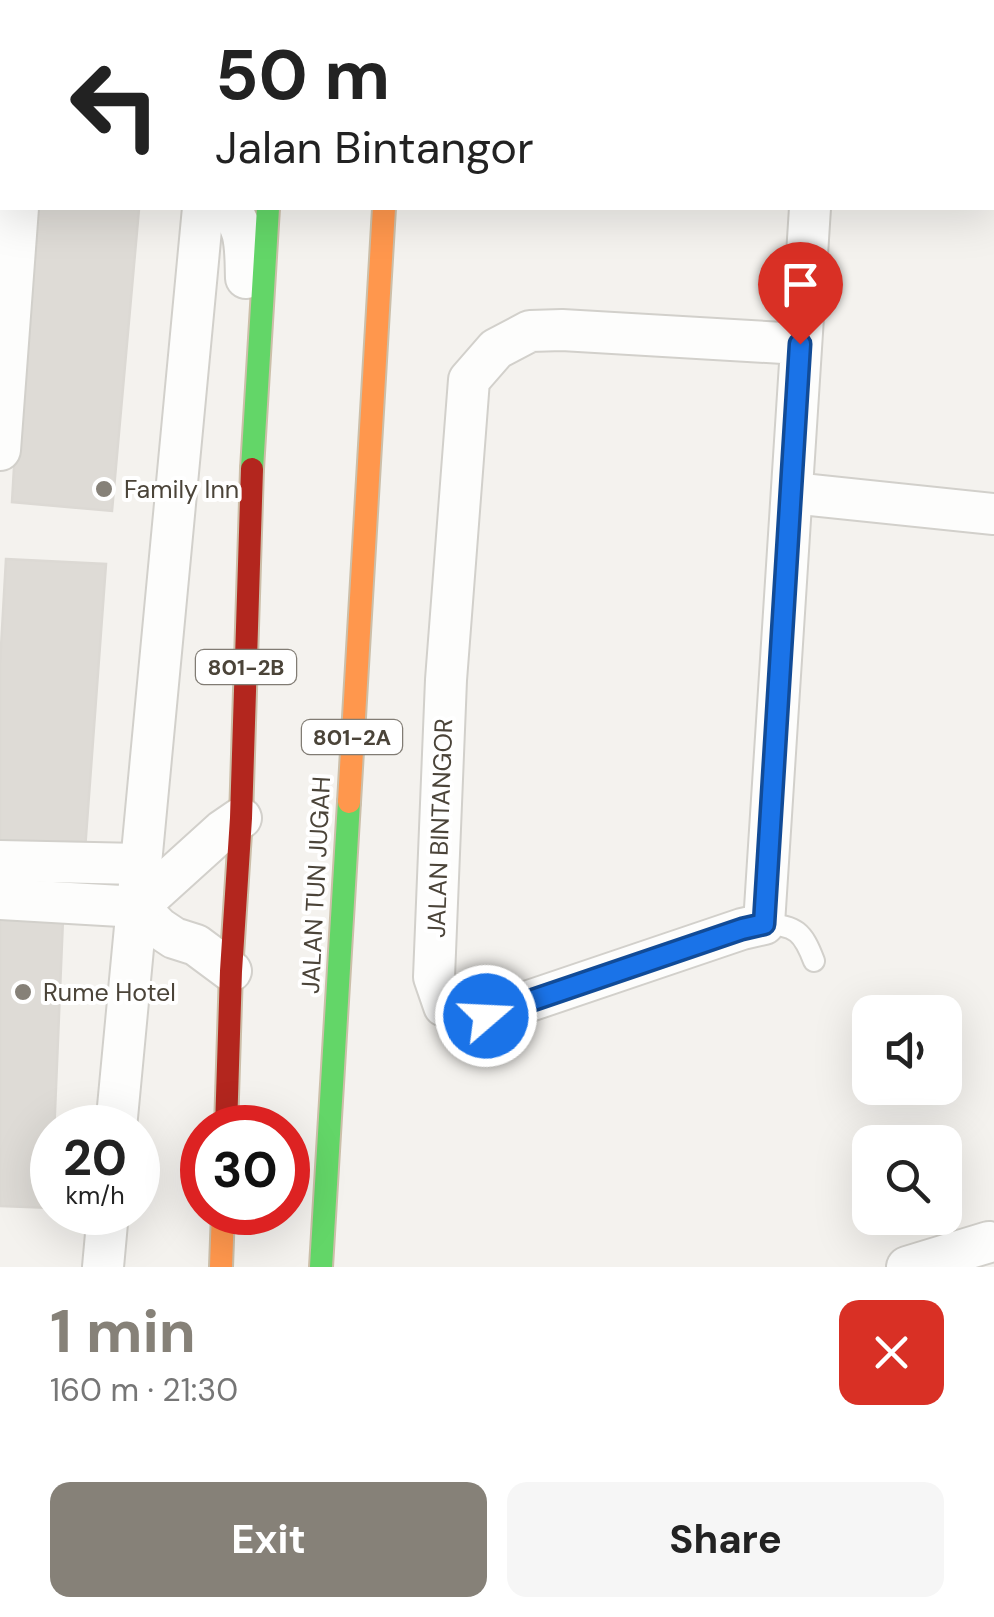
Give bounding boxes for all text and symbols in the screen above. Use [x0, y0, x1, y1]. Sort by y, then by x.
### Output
text: 50 m [215, 30, 390, 121]
icon: left [50, 40, 180, 170]
text: Jalan Bintangor [215, 118, 534, 177]
pin [758, 242, 843, 345]
icon: arrive [773, 257, 828, 312]
place label: Family Inn [124, 473, 239, 506]
marker: Family Inn [93, 478, 115, 500]
road number: 801-2B [196, 650, 296, 684]
street label: JALAN BINTANGOR [420, 718, 460, 938]
road number: 801-2A [302, 720, 402, 754]
street label: JALAN TUN JUGAH [294, 775, 338, 995]
position arrow [434, 964, 538, 1068]
place label: Rume Hotel [43, 976, 176, 1009]
marker: Rume Hotel [12, 981, 34, 1003]
map controls [852, 995, 962, 1235]
button: sound [852, 995, 962, 1105]
speed limit sign: 30 [180, 1105, 310, 1235]
text: 20 [63, 1125, 127, 1191]
button: search [852, 1125, 962, 1235]
text: km/h [65, 1179, 125, 1212]
text: 1 min [50, 1292, 196, 1371]
button: close [839, 1300, 944, 1405]
text: 160 m · 21:30 [50, 1369, 238, 1411]
button: Exit [50, 1482, 487, 1597]
button: Share [507, 1482, 944, 1597]

